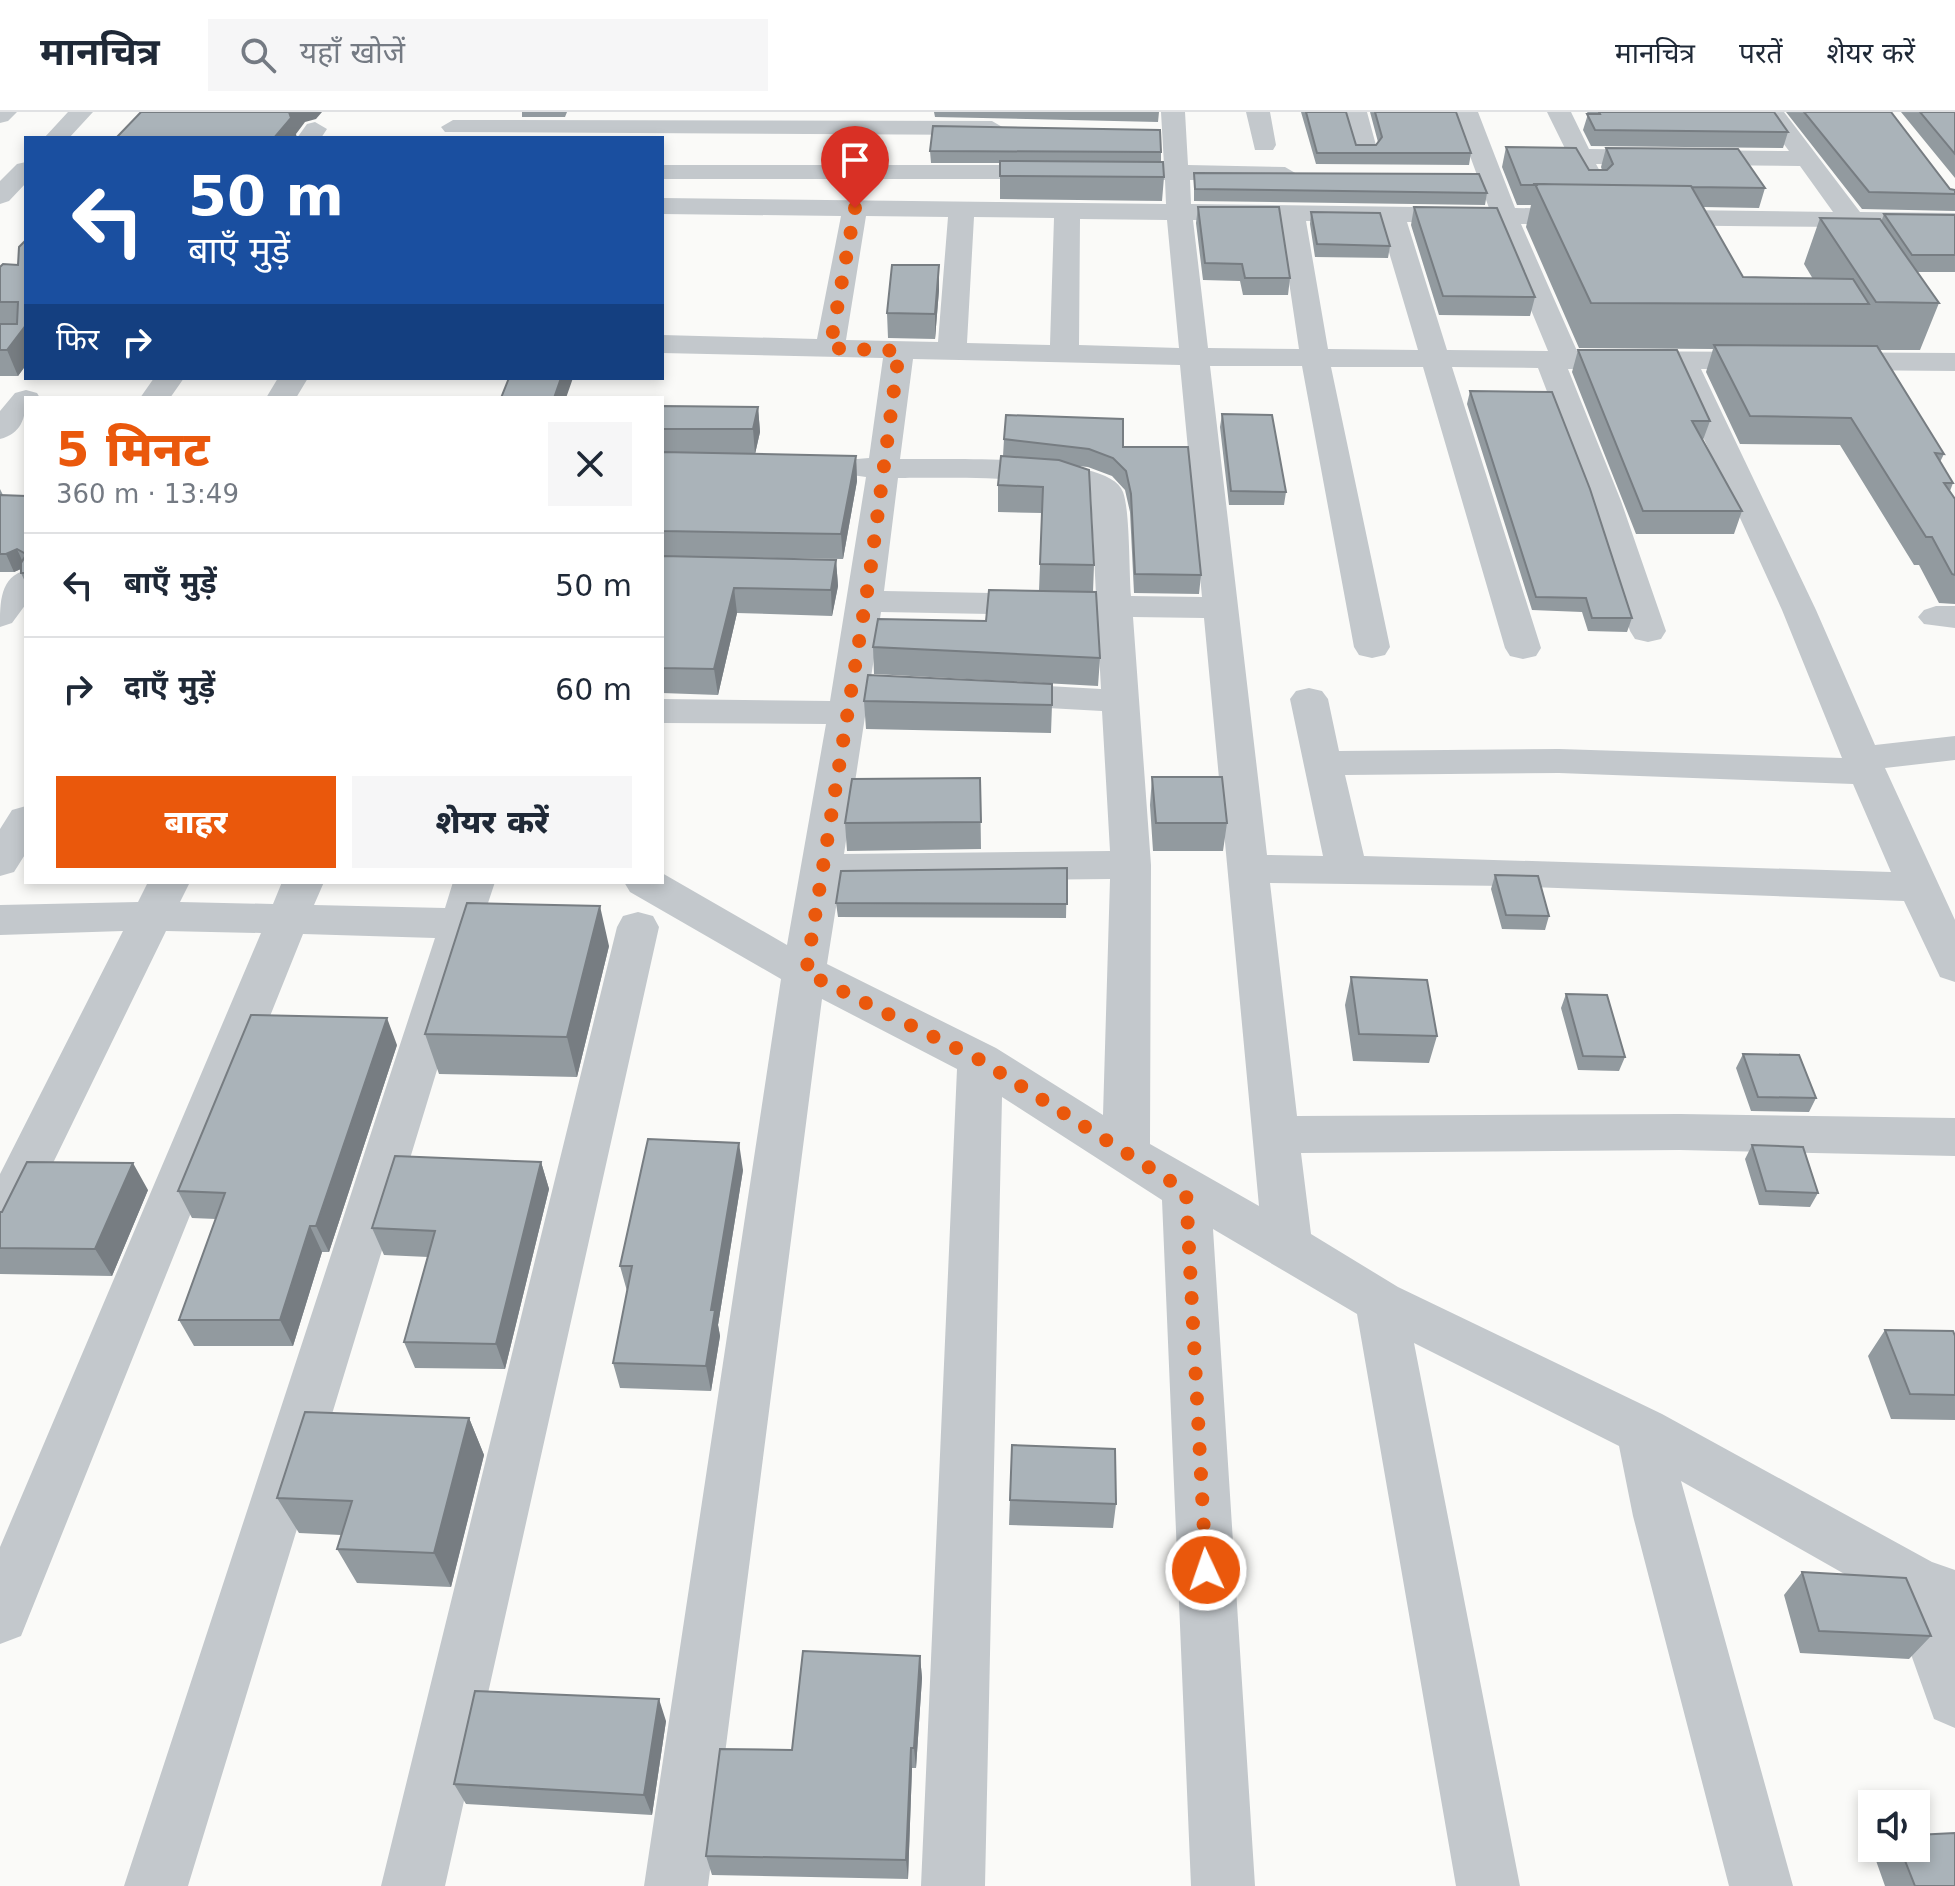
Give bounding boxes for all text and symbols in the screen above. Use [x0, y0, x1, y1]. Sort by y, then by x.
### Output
search box [208, 19, 768, 91]
text: मानचित्र [40, 30, 160, 74]
icon: search [236, 33, 280, 77]
text: यहाँ खोजें [300, 35, 405, 70]
text: मानचित्र [1615, 37, 1695, 70]
text: परतें [1739, 37, 1782, 70]
text: शेयर करें [1826, 37, 1915, 70]
pin [821, 126, 889, 208]
icon: arrive [833, 138, 877, 182]
text: 50 m [188, 163, 344, 228]
icon: left [56, 168, 160, 272]
text: बाएँ मुड़ें [188, 230, 290, 271]
icon: right [115, 320, 159, 364]
text: फिर [56, 322, 99, 357]
text: 5 मिनट [56, 421, 209, 477]
button: close [548, 422, 632, 506]
text: 360 m · 13:49 [56, 479, 239, 509]
icon: left [56, 563, 100, 607]
text: बाएँ मुड़ें [124, 565, 217, 600]
text: 50 m [555, 568, 632, 603]
icon: right [56, 667, 100, 711]
text: दाएँ मुड़ें [124, 669, 215, 704]
text: 60 m [555, 672, 632, 707]
button: बाहर [56, 776, 336, 868]
button: शेयर करें [352, 776, 632, 868]
position arrow [1164, 1528, 1248, 1612]
map controls [1858, 1790, 1930, 1862]
button: sound [1858, 1790, 1930, 1862]

